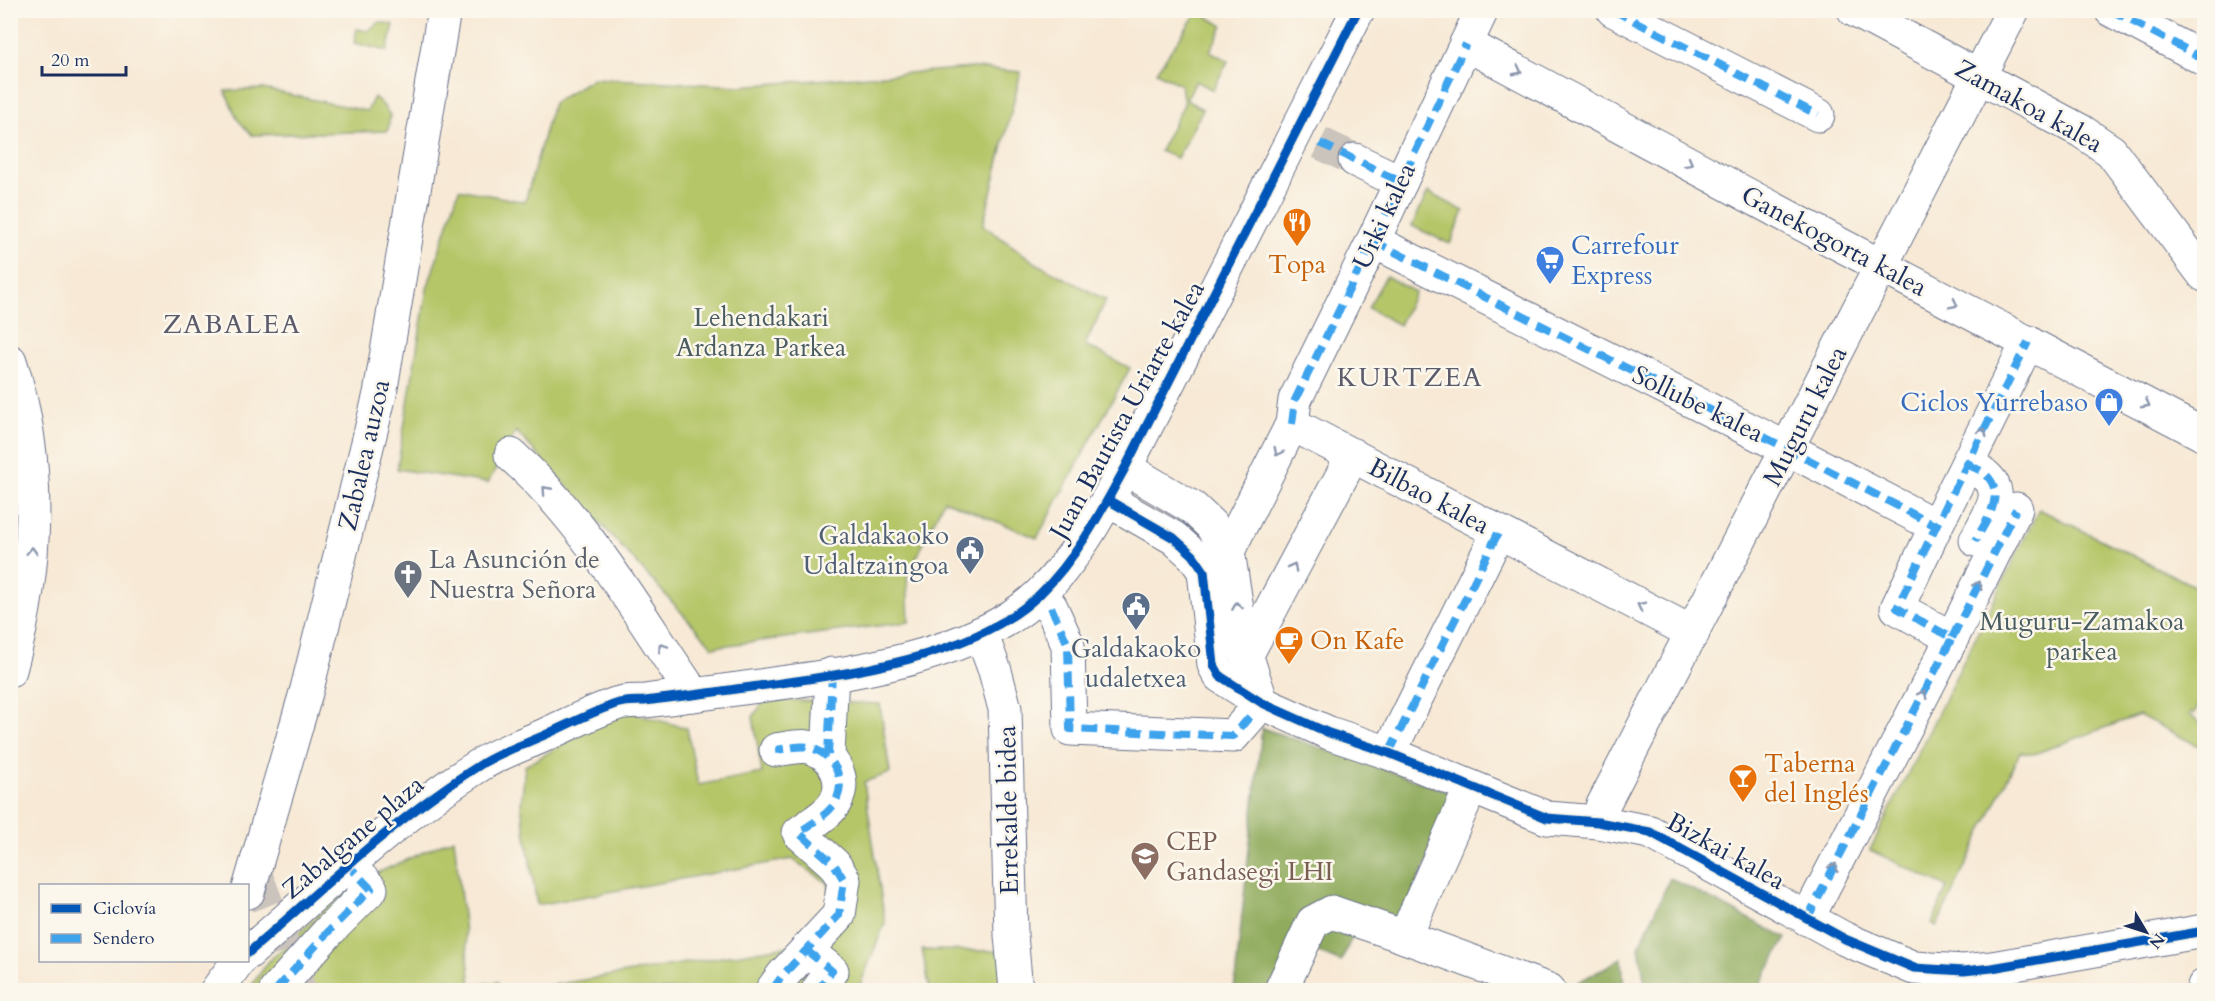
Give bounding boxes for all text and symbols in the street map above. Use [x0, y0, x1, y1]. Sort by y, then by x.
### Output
scale bar [42, 39, 126, 77]
text: 20 m [51, 48, 90, 73]
street label: Zamakoa kalea [1949, 51, 2109, 161]
one-way arrow [1511, 64, 1522, 75]
one-way arrow [1683, 156, 1694, 167]
street label: Urki kalea [1344, 157, 1424, 275]
street label: Ganekogorta kalea [1735, 177, 1933, 305]
restaurant icon: Topa [1281, 206, 1313, 248]
place label: Carrefour Express [1571, 228, 1679, 293]
supermarket icon: Carrefour Express [1534, 244, 1566, 286]
place label: Topa [1268, 247, 1326, 282]
street label: Juan Bautista Uriarte kalea [1039, 274, 1213, 549]
one-way arrow [1948, 297, 1959, 308]
park label: Lehendakari Ardanza Parkea [676, 300, 846, 365]
district label: ZABALEA [163, 306, 301, 343]
street label: Muguru kalea [1755, 340, 1855, 492]
street label: Sollube kalea [1626, 357, 1770, 451]
district label: KURTZEA [1337, 359, 1483, 396]
street label: Zabalea auzoa [330, 376, 398, 534]
place label: Ciclos Yurrebaso [1900, 385, 2088, 420]
shop icon: Ciclos Yurrebaso [2093, 386, 2125, 428]
one-way arrow [2139, 397, 2150, 408]
one-way arrow [1975, 427, 1987, 438]
one-way arrow [1274, 446, 1285, 457]
street label: Bilbao kalea [1362, 449, 1496, 543]
one-way arrow [542, 486, 553, 496]
place label: Galdakaoko Udaltzaingoa [803, 518, 949, 583]
public building icon: Galdakaoko Udaltzaingoa [954, 534, 986, 576]
place label: La Asunción de Nuestra Señora [429, 542, 600, 607]
one-way arrow [25, 547, 38, 556]
church icon: La Asunción de Nuestra Señora [392, 558, 424, 600]
one-way arrow [1286, 563, 1297, 574]
one-way arrow [1971, 581, 1982, 592]
public building icon: Galdakaoko udaletxea [1120, 590, 1152, 632]
one-way arrow [1231, 602, 1244, 612]
one-way arrow [1637, 602, 1648, 614]
park label: Muguru-Zamakoa parkea [1979, 604, 2185, 669]
place label: On Kafe [1310, 623, 1405, 658]
cafe icon: On Kafe [1273, 624, 1305, 666]
place label: Galdakaoko udaletxea [1071, 631, 1201, 696]
one-way arrow [658, 642, 669, 653]
one-way arrow [1916, 689, 1927, 700]
street label: Errekalde bidea [989, 725, 1027, 895]
place label: Taberna del Inglés [1764, 746, 1869, 811]
bar icon: Taberna del Inglés [1727, 762, 1759, 804]
street label: Zabalgane plaza [275, 767, 431, 907]
street label: Bizkai kalea [1660, 804, 1792, 898]
place label: CEP Gandasegi LHI [1166, 824, 1333, 889]
school or university icon: CEP Gandasegi LHI [1129, 840, 1161, 882]
one-way arrow [1827, 863, 1838, 874]
legend [39, 884, 249, 962]
text: Ciclovía [93, 896, 157, 921]
north arrow [2116, 902, 2176, 962]
text: Sendero [93, 926, 155, 951]
text: N [2144, 928, 2170, 953]

